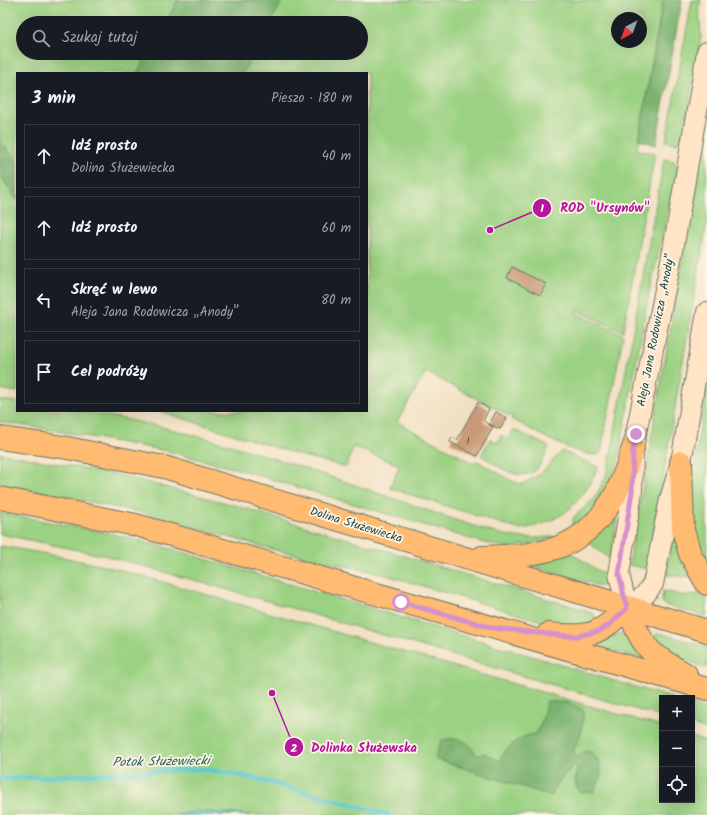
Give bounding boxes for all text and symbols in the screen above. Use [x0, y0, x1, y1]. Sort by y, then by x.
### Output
north arrow [611, 12, 647, 48]
search box [16, 16, 368, 60]
text: Szukaj tutaj [62, 26, 137, 50]
icon: search [30, 27, 52, 49]
text: 3 min [32, 85, 76, 112]
text: Pieszo · 180 m [271, 88, 352, 109]
text: Idź prosto [71, 134, 137, 158]
icon: ahead [33, 145, 55, 167]
text: 40 m [322, 146, 351, 167]
text: Dolina Służewiecka [71, 158, 175, 179]
callout: ROD "Ursynów" [532, 195, 658, 220]
text: ROD "Ursynów" [560, 198, 650, 219]
text: 1 [540, 199, 544, 218]
text: Idź prosto [71, 216, 137, 240]
icon: ahead [33, 217, 55, 239]
text: 60 m [322, 218, 351, 239]
street label: Aleja Jana Rodowicza „Anody” [632, 252, 680, 408]
text: Skręć w lewo [71, 278, 157, 302]
icon: left [33, 289, 55, 311]
text: 80 m [321, 290, 351, 311]
text: Aleja Jana Rodowicza „Anody” [71, 302, 239, 323]
text: Cel podróży [71, 360, 147, 384]
icon: arrive [33, 361, 55, 383]
route end [627, 425, 645, 443]
house number: 1 [466, 433, 470, 449]
street label: Dolina Służewiecka [307, 502, 405, 548]
route start [392, 593, 410, 611]
map controls [659, 695, 695, 803]
button: + [659, 695, 695, 731]
button: − [659, 731, 695, 767]
callout: Dolinka Służewska [284, 735, 425, 760]
text: Dolinka Służewska [311, 738, 417, 759]
text: 2 [291, 739, 298, 758]
water label: Potok Służewiecki [112, 751, 213, 773]
button: locate [659, 767, 695, 803]

